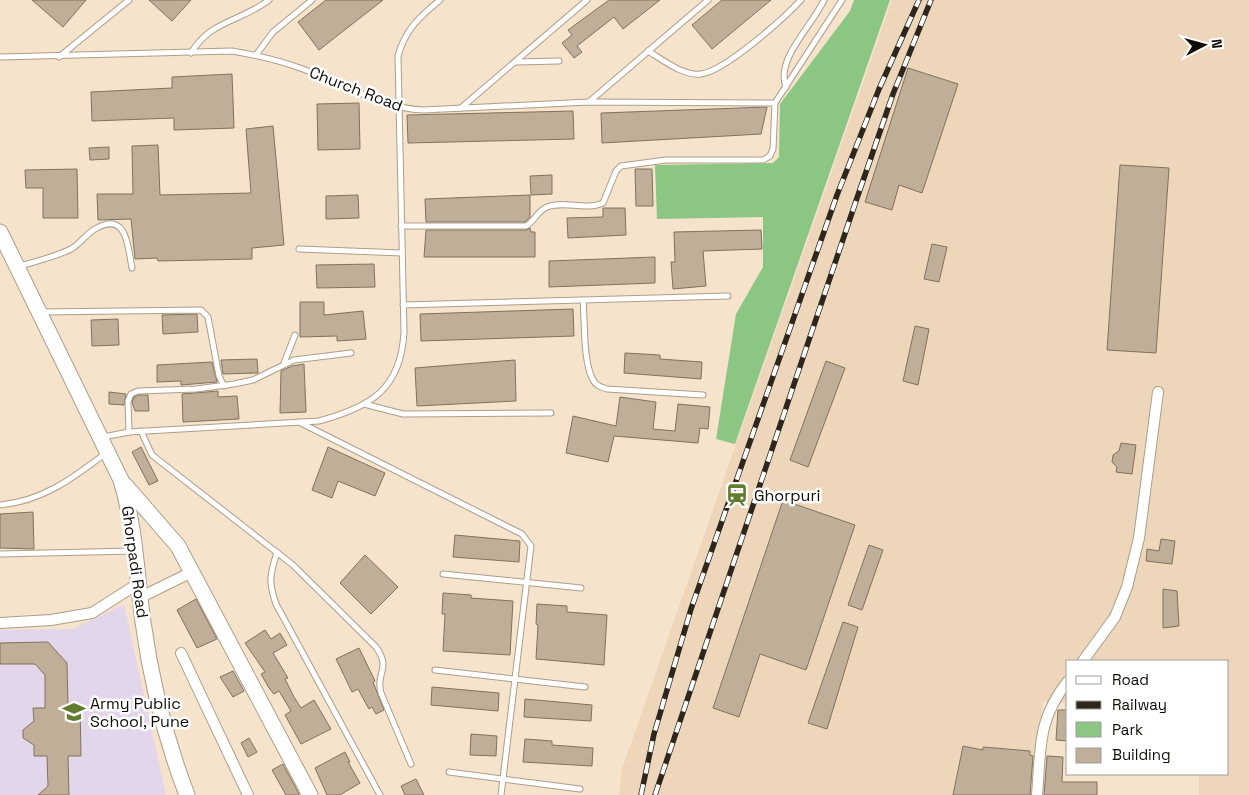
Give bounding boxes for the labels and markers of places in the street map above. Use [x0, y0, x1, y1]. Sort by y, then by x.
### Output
station icon: Ghorpuri [724, 482, 750, 508]
place label: Ghorpuri [754, 485, 820, 506]
place label: Army Public School, Pune [90, 693, 189, 732]
school or university icon: Army Public School, Pune [61, 699, 87, 725]

